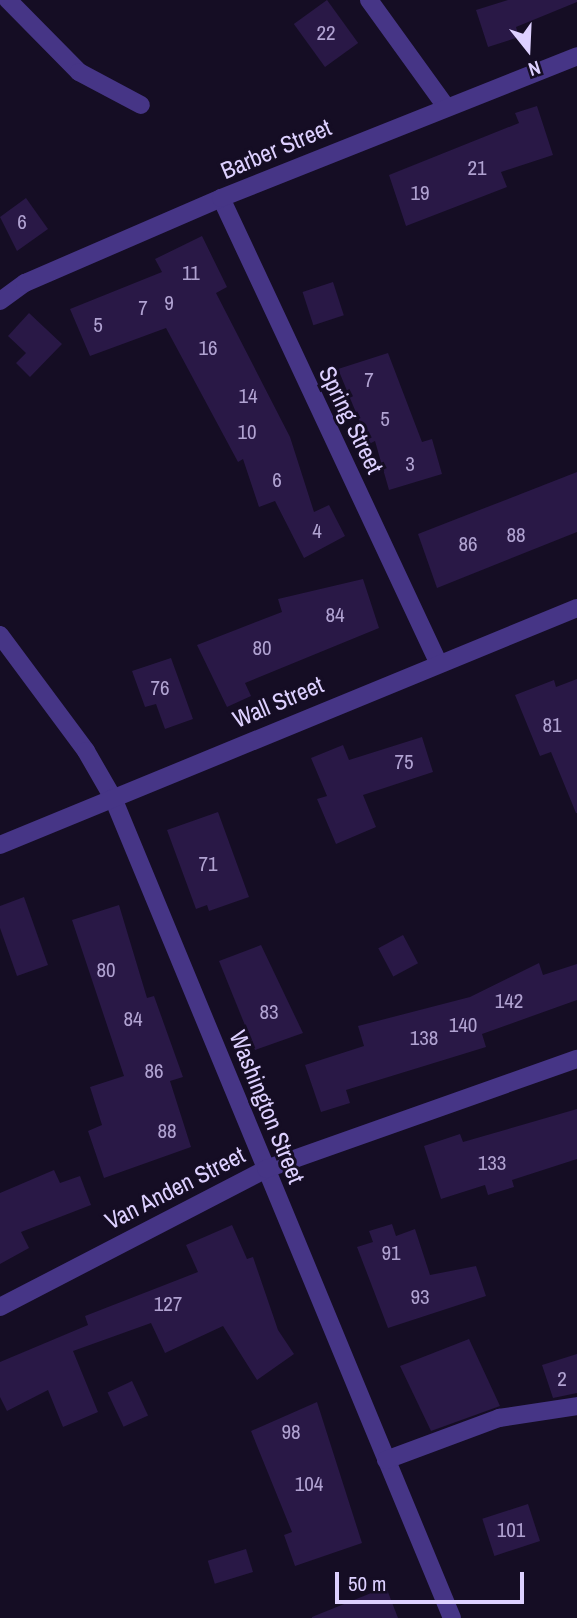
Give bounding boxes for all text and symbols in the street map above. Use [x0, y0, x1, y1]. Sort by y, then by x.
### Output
north arrow [493, 14, 563, 84]
house number: 22 [316, 20, 336, 46]
text: N [525, 55, 544, 83]
street label: Barber Street [217, 113, 335, 185]
house number: 21 [467, 155, 487, 181]
house number: 19 [410, 180, 430, 206]
house number: 6 [17, 209, 27, 235]
house number: 11 [182, 260, 200, 286]
house number: 9 [164, 290, 174, 316]
house number: 7 [138, 295, 148, 321]
house number: 5 [93, 312, 103, 338]
house number: 16 [198, 335, 218, 361]
street label: Spring Street [313, 362, 389, 478]
house number: 7 [364, 367, 374, 393]
house number: 14 [238, 383, 258, 409]
house number: 5 [380, 406, 390, 432]
house number: 10 [237, 419, 257, 445]
house number: 3 [405, 451, 415, 477]
house number: 6 [272, 467, 282, 493]
house number: 4 [312, 518, 322, 544]
house number: 88 [506, 522, 526, 548]
house number: 86 [458, 531, 478, 557]
house number: 84 [325, 602, 345, 628]
house number: 80 [252, 635, 272, 661]
street label: Wall Street [228, 670, 328, 734]
house number: 76 [150, 675, 170, 701]
house number: 81 [542, 712, 562, 738]
house number: 75 [394, 749, 414, 775]
house number: 71 [198, 851, 218, 877]
house number: 80 [96, 957, 116, 983]
house number: 142 [495, 988, 523, 1014]
house number: 83 [259, 999, 279, 1025]
house number: 84 [123, 1006, 143, 1032]
house number: 140 [449, 1012, 477, 1038]
house number: 138 [410, 1025, 438, 1051]
street label: Washington Street [223, 1026, 311, 1188]
house number: 86 [144, 1058, 164, 1084]
house number: 88 [157, 1118, 177, 1144]
street label: Van Anden Street [100, 1140, 250, 1236]
house number: 133 [478, 1150, 506, 1176]
house number: 91 [381, 1240, 401, 1266]
house number: 93 [410, 1284, 430, 1310]
house number: 127 [154, 1291, 182, 1317]
house number: 2 [557, 1366, 567, 1392]
house number: 98 [281, 1419, 301, 1445]
house number: 104 [295, 1471, 323, 1497]
house number: 101 [497, 1517, 525, 1543]
scale bar [339, 1558, 528, 1602]
text: 50 m [348, 1569, 386, 1598]

